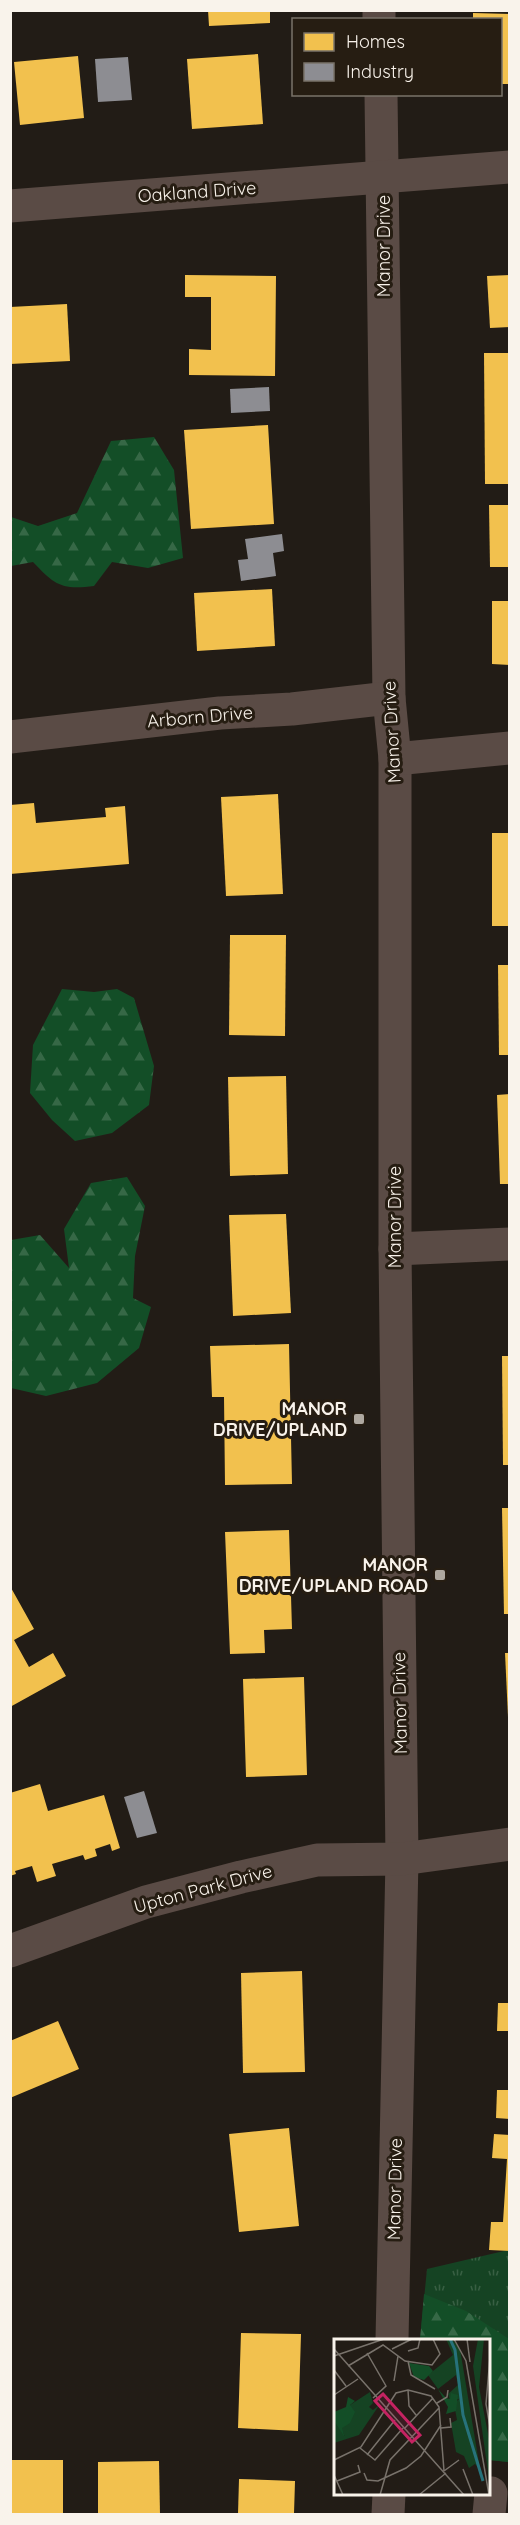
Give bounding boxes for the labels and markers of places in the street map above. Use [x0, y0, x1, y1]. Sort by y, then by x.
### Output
place label: MANOR DRIVE/UPLAND [213, 1397, 347, 1441]
marker: MANOR DRIVE/UPLAND [352, 1412, 366, 1426]
place label: MANOR DRIVE/UPLAND ROAD [239, 1553, 428, 1597]
marker: MANOR DRIVE/UPLAND ROAD [433, 1568, 447, 1582]

